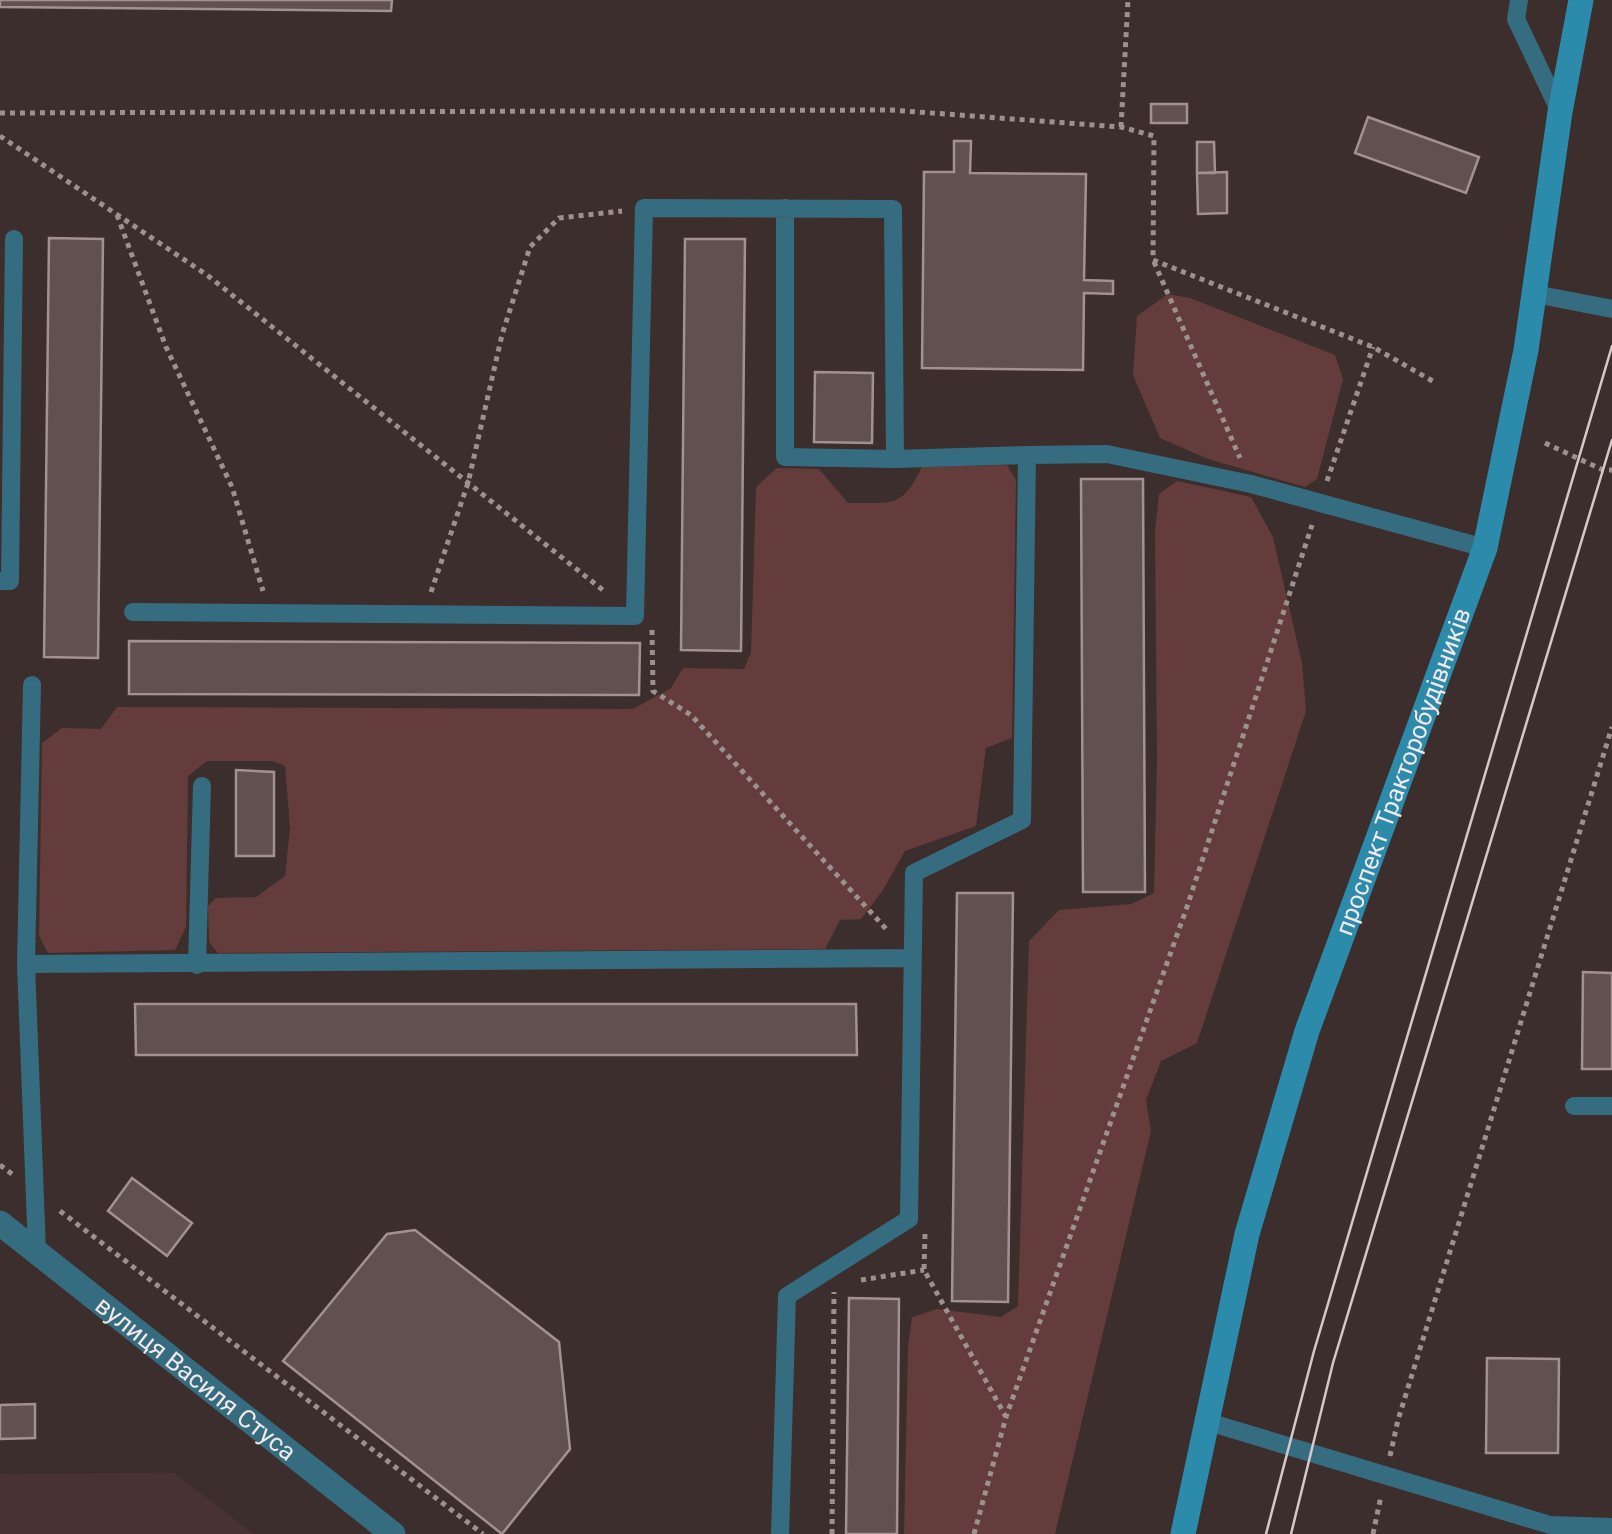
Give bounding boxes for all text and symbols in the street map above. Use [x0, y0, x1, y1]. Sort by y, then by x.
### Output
street label: проспект Тракторобудівників [1329, 604, 1476, 939]
street label: вулиця Василя Стуса [90, 1290, 302, 1466]

